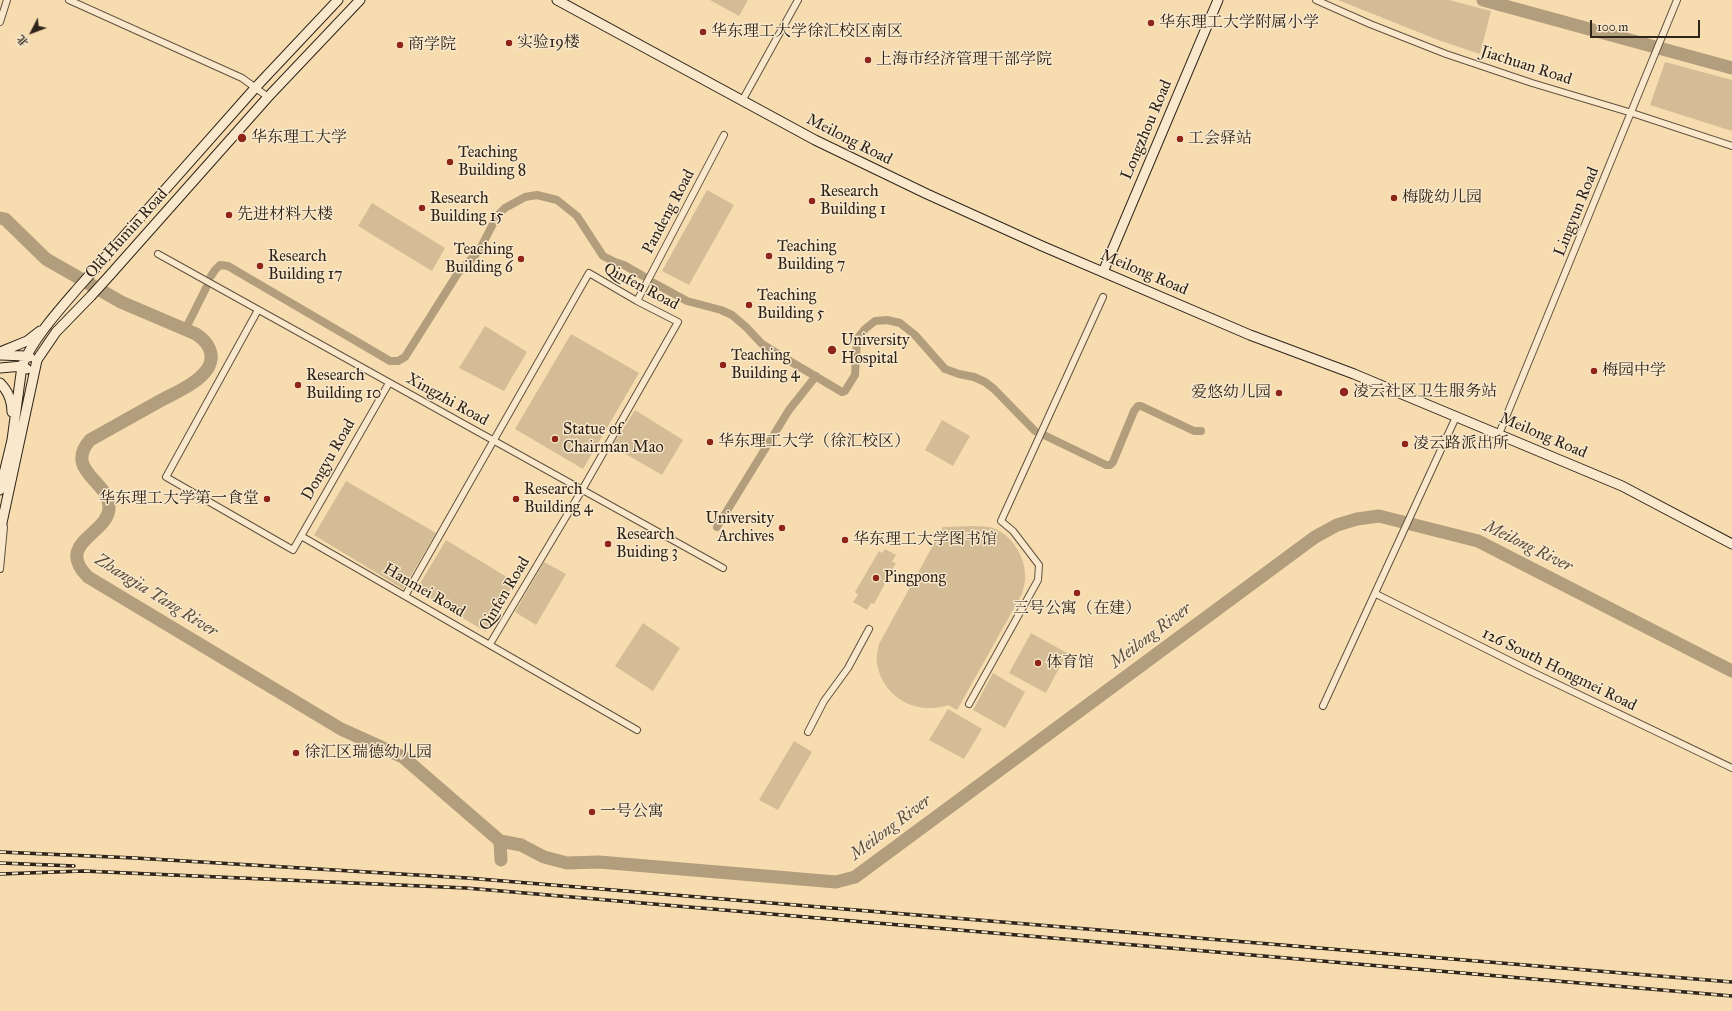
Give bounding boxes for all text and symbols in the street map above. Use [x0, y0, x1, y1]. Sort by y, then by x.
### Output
north arrow [12, 12, 52, 52]
scale bar [1592, 12, 1702, 38]
place label: 华东理工大学附属小学 [1159, 13, 1319, 33]
marker: 华东理工大学附属小学 [1146, 18, 1156, 28]
text: 100 m [1597, 20, 1628, 34]
place label: 华东理工大学徐汇校区南区 [711, 22, 903, 42]
marker: 华东理工大学徐汇校区南区 [698, 27, 708, 37]
text: 北 [14, 32, 31, 49]
place label: 实验19楼 [517, 33, 580, 53]
place label: 商学院 [408, 35, 456, 55]
marker: 实验19楼 [504, 38, 514, 48]
marker: 商学院 [395, 40, 405, 50]
street label: Jiachuan Road [1478, 42, 1574, 90]
place label: 上海市经济管理干部学院 [876, 50, 1052, 70]
marker: 上海市经济管理干部学院 [863, 55, 873, 65]
street label: Longzhou Road [1117, 77, 1177, 183]
street label: Meilong Road [803, 110, 895, 170]
place label: 华东理工大学 [251, 128, 347, 148]
place label: 工会驿站 [1188, 129, 1252, 149]
marker: 华东理工大学 [236, 132, 248, 144]
marker: 工会驿站 [1175, 134, 1185, 144]
place label: Teaching Building 8 [458, 143, 526, 181]
marker: Teaching Building 8 [445, 157, 455, 167]
street label: Lingyun Road [1550, 165, 1604, 259]
street label: Pandeng Road [639, 167, 699, 257]
place label: Research Building 1 [820, 182, 886, 220]
street label: Old Humin Road [82, 185, 172, 283]
place label: 梅陇幼儿园 [1402, 188, 1482, 208]
place label: Research Building 15 [430, 189, 503, 227]
marker: 梅陇幼儿园 [1389, 193, 1399, 203]
marker: Research Building 1 [807, 196, 817, 206]
marker: Research Building 15 [417, 203, 427, 213]
place label: 先进材料大楼 [237, 205, 333, 225]
marker: 先进材料大楼 [224, 210, 234, 220]
place label: Teaching Building 7 [777, 237, 845, 275]
place label: Teaching Building 6 [445, 240, 513, 278]
street label: Meilong Road [1097, 246, 1191, 300]
place label: Research Building 17 [268, 247, 343, 285]
marker: Teaching Building 7 [764, 251, 774, 261]
marker: Teaching Building 6 [516, 254, 526, 264]
street label: Qinfen Road [600, 259, 682, 315]
marker: Research Building 17 [255, 261, 265, 271]
place label: Teaching Building 5 [757, 286, 824, 324]
marker: Teaching Building 5 [744, 300, 754, 310]
place label: University Hospital [841, 331, 910, 369]
marker: University Hospital [826, 344, 838, 356]
place label: Teaching Building 4 [731, 346, 800, 384]
marker: Teaching Building 4 [718, 360, 728, 370]
place label: 梅园中学 [1602, 361, 1666, 381]
place label: Research Building 10 [306, 366, 381, 404]
marker: 梅园中学 [1589, 366, 1599, 376]
street label: Xingzhi Road [402, 370, 492, 430]
marker: Research Building 10 [293, 380, 303, 390]
place label: 凌云社区卫生服务站 [1353, 382, 1497, 402]
place label: 爱悠幼儿园 [1191, 383, 1271, 403]
marker: 凌云社区卫生服务站 [1338, 386, 1350, 398]
marker: 爱悠幼儿园 [1274, 388, 1284, 398]
street label: Meilong Road [1496, 409, 1590, 463]
street label: Dongyu Road [298, 416, 360, 504]
place label: Statue of Chairman Mao [563, 420, 664, 458]
place label: 华东理工大学（徐汇校区） [718, 432, 910, 452]
marker: Statue of Chairman Mao [550, 434, 560, 444]
place label: 凌云路派出所 [1413, 434, 1509, 454]
marker: 华东理工大学（徐汇校区） [705, 437, 715, 447]
marker: 凌云路派出所 [1400, 439, 1410, 449]
place label: Research Building 4 [524, 480, 593, 518]
place label: 华东理工大学第一食堂 [99, 489, 259, 509]
marker: 华东理工大学第一食堂 [262, 494, 272, 504]
marker: Research Building 4 [511, 494, 521, 504]
place label: University Archives [705, 509, 774, 547]
water label: Meilong River [1480, 517, 1576, 577]
marker: University Archives [777, 523, 787, 533]
place label: Research Buiding 3 [616, 525, 678, 563]
place label: 华东理工大学图书馆 [853, 530, 997, 550]
marker: 华东理工大学图书馆 [840, 535, 850, 545]
marker: Research Buiding 3 [603, 539, 613, 549]
water label: Zhangjia Tang River [91, 550, 221, 642]
street label: Qinfen Road [476, 554, 534, 634]
street label: Hanmei Road [380, 560, 468, 622]
place label: Pingpong [884, 568, 946, 588]
marker: Pingpong [871, 573, 881, 583]
marker: 三号公寓（在建） [1072, 588, 1082, 598]
place label: 三号公寓（在建） [1013, 599, 1141, 619]
water label: Meilong River [1106, 599, 1196, 673]
street label: 126 South Hongmei Road [1479, 624, 1639, 716]
place label: 体育馆 [1046, 653, 1094, 673]
marker: 体育馆 [1033, 658, 1043, 668]
place label: 徐汇区瑞德幼儿园 [304, 743, 432, 763]
marker: 徐汇区瑞德幼儿园 [291, 748, 301, 758]
water label: Meilong River [846, 791, 936, 865]
place label: 一号公寓 [600, 802, 664, 822]
marker: 一号公寓 [587, 807, 597, 817]

